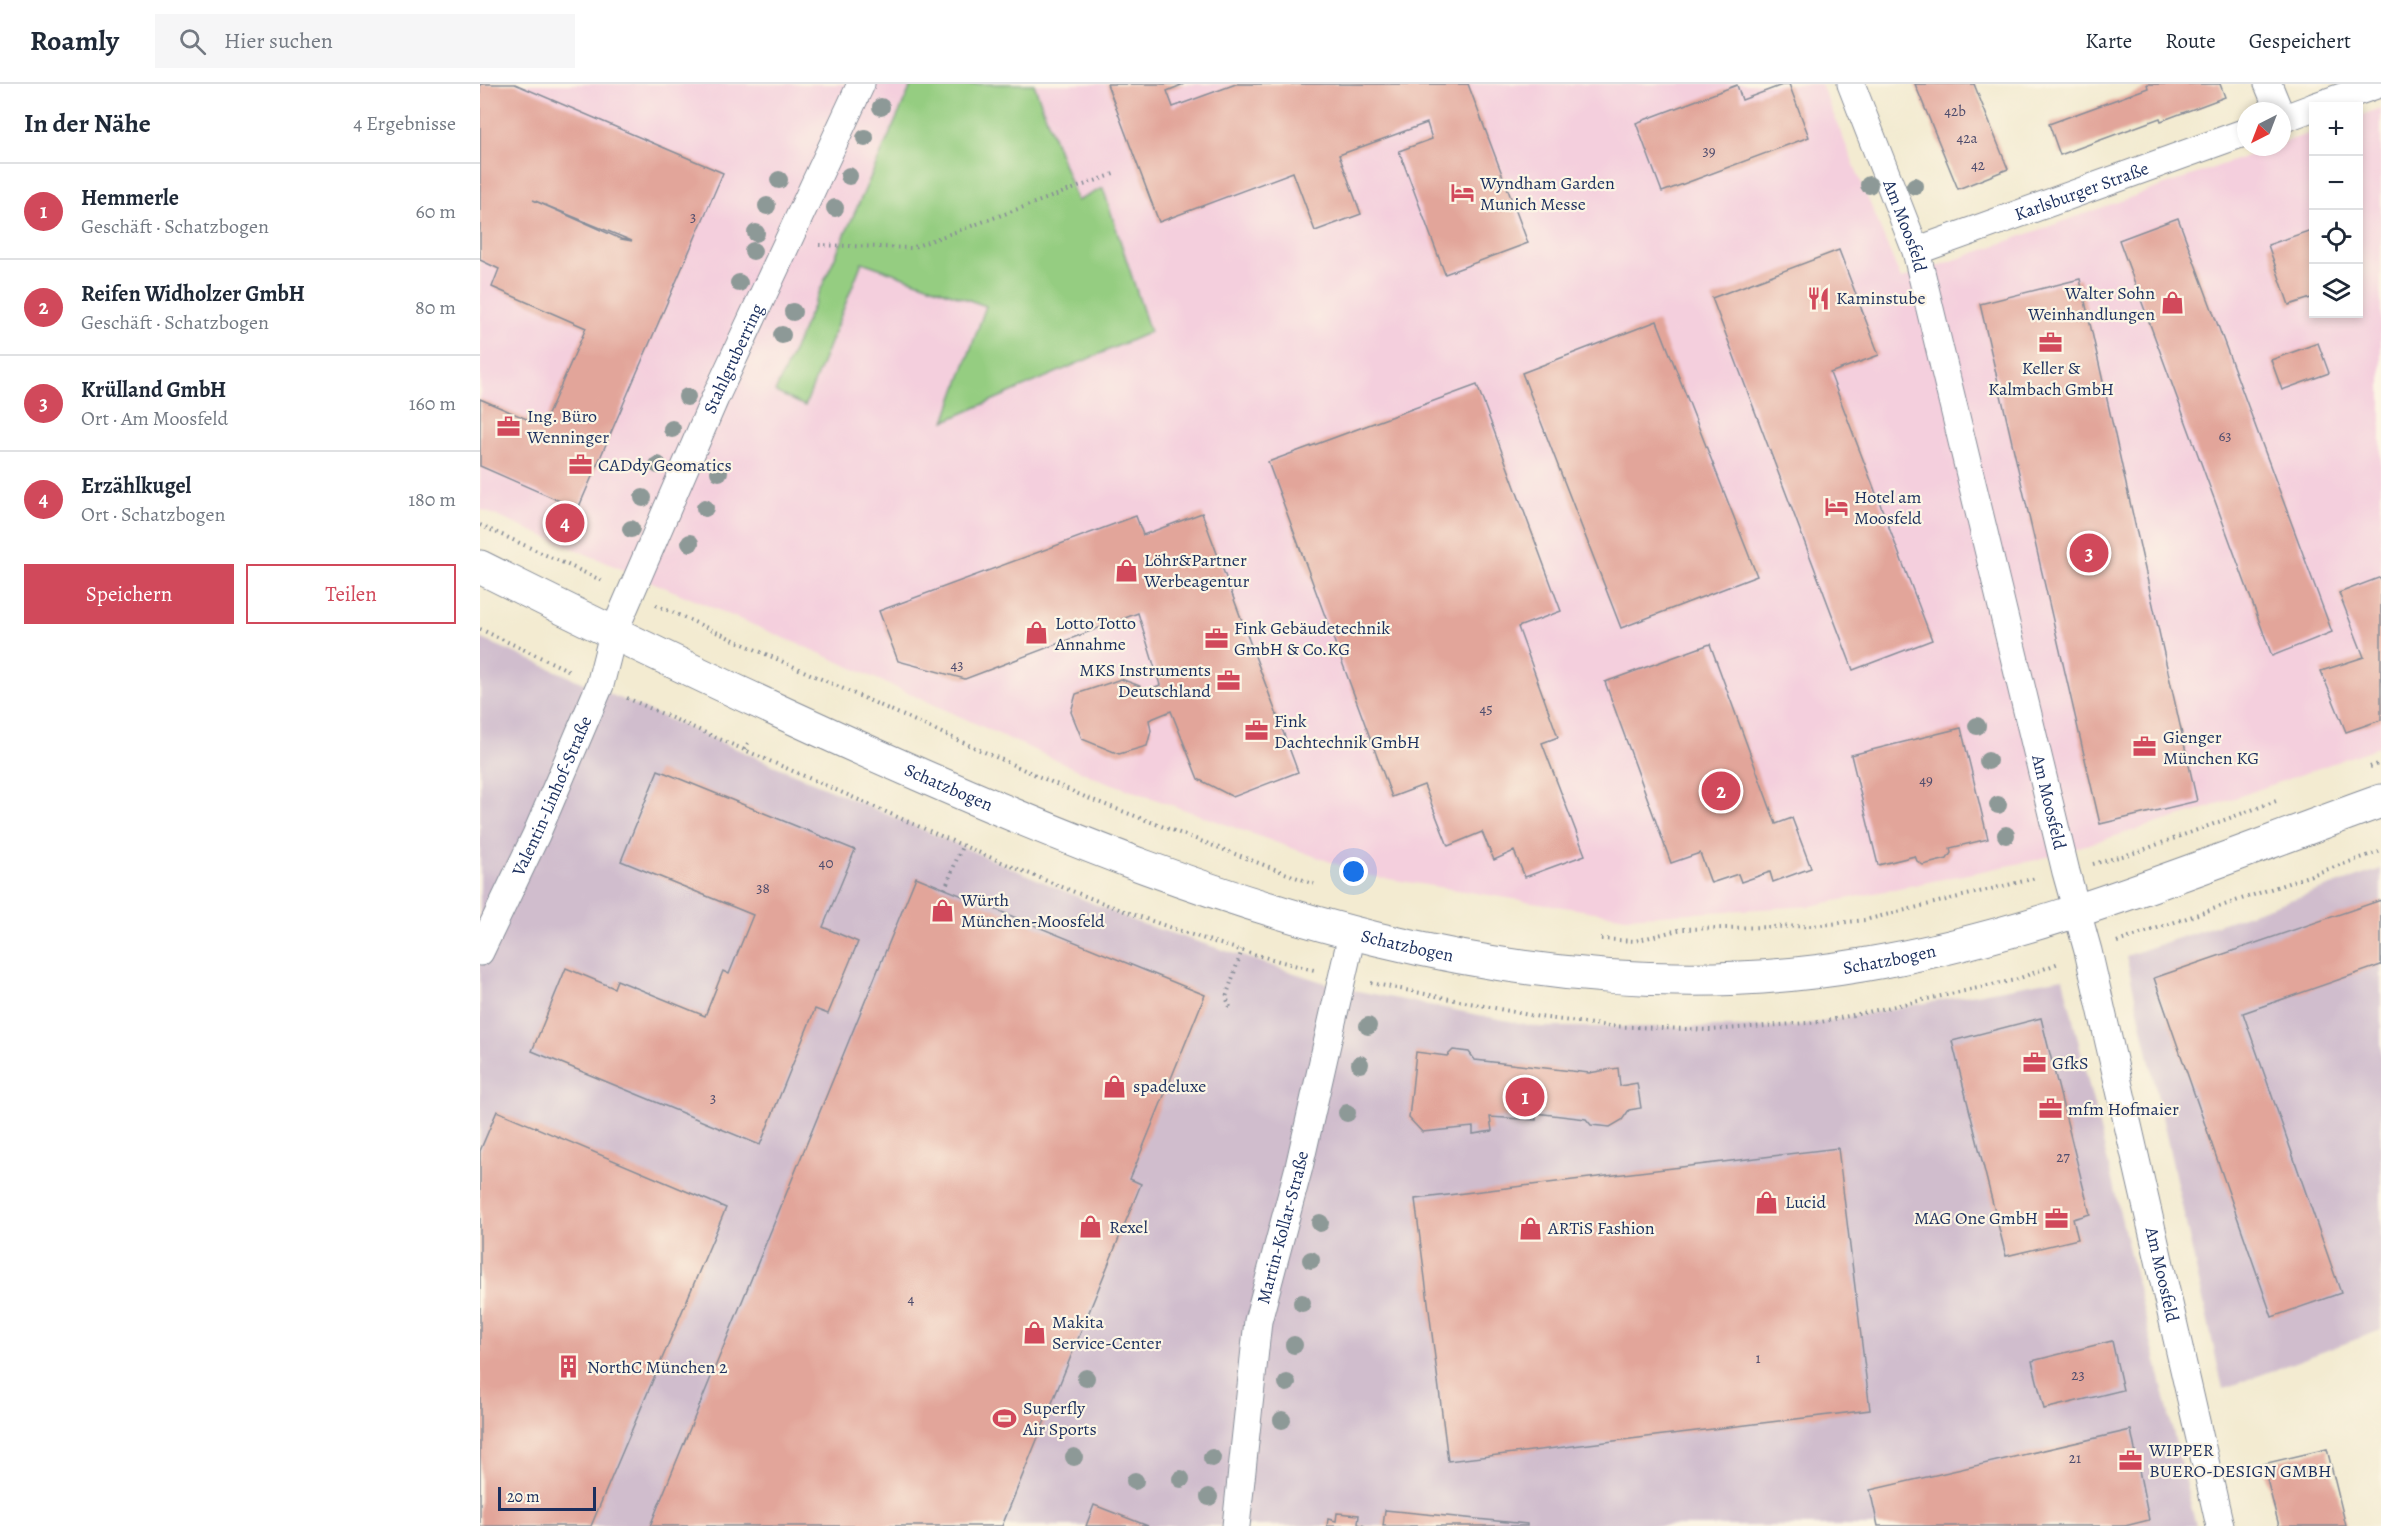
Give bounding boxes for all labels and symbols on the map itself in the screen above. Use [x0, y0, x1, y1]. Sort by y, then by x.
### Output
house number: 42b [1944, 101, 1966, 121]
north arrow [2237, 102, 2291, 156]
house number: 42a [1957, 128, 1977, 148]
house number: 39 [1702, 141, 1716, 161]
house number: 42 [1971, 155, 1985, 175]
street label: Karlsburger Straße [2011, 156, 2152, 226]
place label: Wyndham Garden Munich Messe [1479, 171, 1615, 216]
street label: Am Moosfeld [1877, 175, 1933, 275]
hotel icon: Wyndham Garden Munich Messe [1449, 180, 1475, 206]
house number: 3 [690, 207, 696, 227]
place label: Walter Sohn Weinhandlungen [2027, 281, 2155, 326]
restaurant icon: Kaminstube [1805, 285, 1831, 311]
place label: Kaminstube [1836, 286, 1926, 310]
shop icon: Walter Sohn Weinhandlungen [2160, 290, 2186, 316]
street label: Stahlgruberring [698, 300, 769, 417]
office icon: Keller & Kalmbach GmbH [2038, 329, 2064, 355]
place label: Keller & Kalmbach GmbH [1988, 356, 2114, 401]
place label: Ing. Büro Wenninger [526, 404, 609, 449]
office icon: Ing. Büro Wenninger [496, 413, 522, 439]
house number: 63 [2218, 426, 2232, 446]
office icon: CADdy Geomatics [567, 452, 593, 478]
place label: CADdy Geomatics [598, 453, 732, 477]
place label: Hotel am Moosfeld [1854, 485, 1922, 530]
hotel icon: Hotel am Moosfeld [1823, 494, 1849, 520]
pin: 4 [546, 500, 584, 546]
pin: 3 [2070, 530, 2108, 576]
place label: Löhr&Partner Werbeagentur [1143, 548, 1250, 593]
shop icon: Löhr&Partner Werbeagentur [1113, 557, 1139, 583]
place label: Lotto Totto Annahme [1054, 611, 1136, 656]
place label: Fink Gebäudetechnik GmbH & Co.KG [1234, 616, 1390, 661]
shop icon: Lotto Totto Annahme [1024, 620, 1050, 646]
office icon: Fink Gebäudetechnik GmbH & Co.KG [1203, 625, 1229, 651]
house number: 43 [950, 655, 964, 675]
place label: MKS Instruments Deutschland [1079, 658, 1211, 703]
office icon: MKS Instruments Deutschland [1216, 667, 1242, 693]
house number: 45 [1479, 699, 1493, 719]
place label: Fink Dachtechnik GmbH [1274, 709, 1420, 754]
street label: Valentin-Linhof-Straße [506, 712, 597, 881]
office icon: Fink Dachtechnik GmbH [1243, 718, 1269, 744]
place label: Gienger München KG [2163, 725, 2259, 770]
office icon: Gienger München KG [2132, 734, 2158, 760]
street label: Am Moosfeld [2026, 751, 2072, 852]
street label: Schatzbogen [901, 758, 997, 817]
pin: 2 [1702, 768, 1740, 814]
house number: 49 [1919, 770, 1933, 790]
house number: 40 [819, 853, 833, 873]
your location [1339, 857, 1368, 886]
house number: 38 [756, 878, 770, 898]
place label: Würth München-Moosfeld [960, 888, 1105, 933]
shop icon: Würth München-Moosfeld [930, 897, 956, 923]
street label: Schatzbogen [1359, 924, 1456, 968]
street label: Schatzbogen [1841, 939, 1938, 980]
office icon: GfkS [2021, 1050, 2047, 1076]
place label: GfkS [2052, 1051, 2088, 1075]
shop icon: spadeluxe [1102, 1073, 1128, 1099]
place label: spadeluxe [1133, 1074, 1206, 1098]
pin: 1 [1506, 1074, 1544, 1120]
house number: 3 [710, 1088, 716, 1108]
office icon: mfm Hofmaier [2037, 1096, 2063, 1122]
place label: mfm Hofmaier [2068, 1097, 2179, 1121]
house number: 27 [2056, 1147, 2070, 1167]
street label: Martin-Kollar-Straße [1251, 1149, 1314, 1307]
shop icon: Lucid [1754, 1189, 1780, 1215]
place label: Lucid [1785, 1190, 1827, 1214]
office icon: MAG One GmbH [2043, 1205, 2069, 1231]
place label: MAG One GmbH [1914, 1206, 2038, 1230]
shop icon: Rexel [1078, 1214, 1104, 1240]
place label: Rexel [1109, 1215, 1148, 1239]
shop icon: ARTiS Fashion [1517, 1215, 1543, 1241]
place label: ARTiS Fashion [1547, 1216, 1655, 1240]
street label: Am Moosfeld [2140, 1224, 2185, 1325]
house number: 4 [908, 1289, 915, 1309]
place label: Makita Service-Center [1052, 1310, 1162, 1355]
shop icon: Makita Service-Center [1021, 1319, 1047, 1345]
house number: 1 [1755, 1348, 1761, 1368]
building icon: NorthC München 2 [556, 1354, 582, 1380]
place label: NorthC München 2 [587, 1355, 728, 1379]
house number: 23 [2071, 1365, 2085, 1385]
place label: Superfly Air Sports [1022, 1396, 1097, 1441]
sports icon: Superfly Air Sports [992, 1405, 1018, 1431]
place label: WIPPER BUERO-DESIGN GMBH [2148, 1438, 2332, 1483]
office icon: WIPPER BUERO-DESIGN GMBH [2118, 1447, 2144, 1473]
house number: 21 [2069, 1448, 2081, 1468]
scale bar [498, 1484, 596, 1512]

